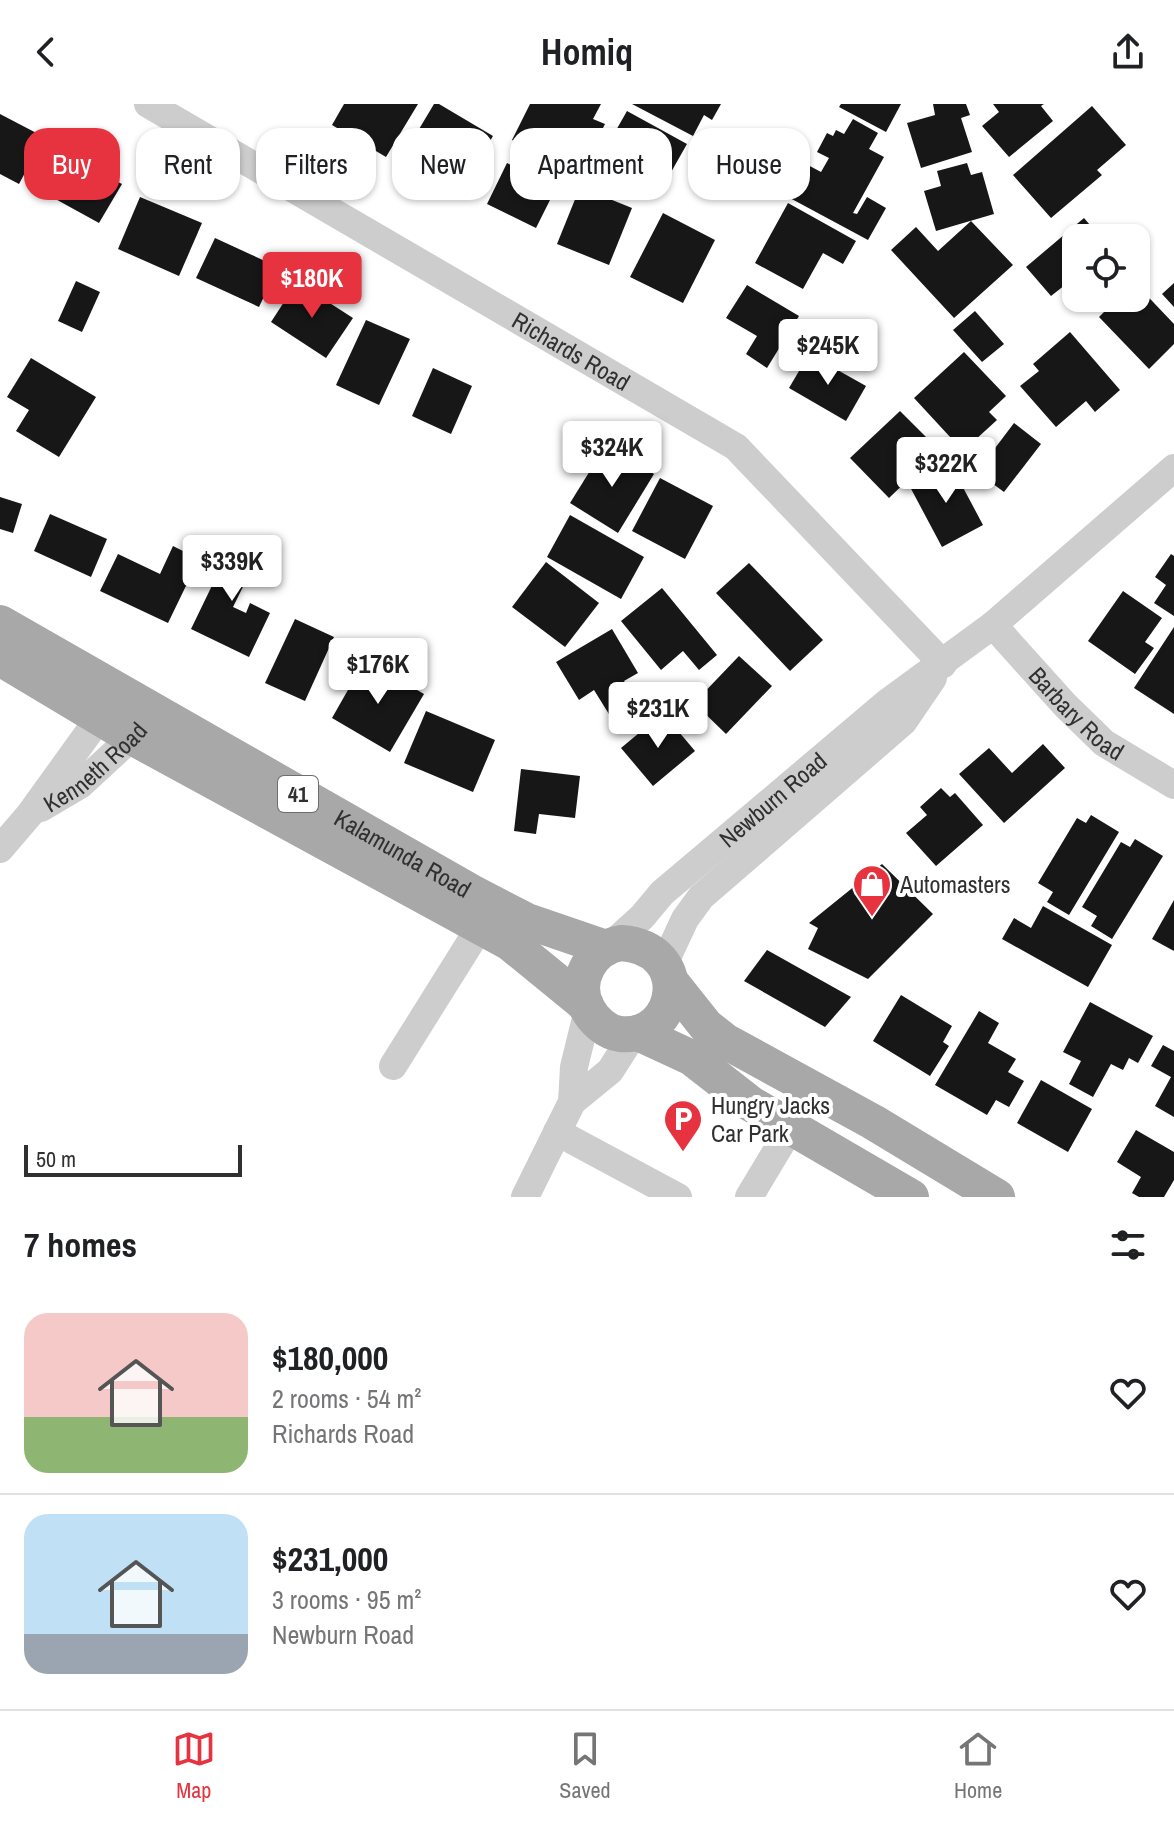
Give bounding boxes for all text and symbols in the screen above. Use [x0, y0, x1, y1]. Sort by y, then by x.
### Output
text: Homiq [541, 28, 633, 76]
icon: back [24, 30, 68, 74]
icon: share [1106, 30, 1150, 74]
chip: Buy [24, 128, 120, 200]
chip: Rent [136, 128, 240, 200]
chip: Filters [256, 128, 376, 200]
chip: New [392, 128, 494, 200]
chip: Apartment [510, 128, 672, 200]
chip: House [688, 128, 810, 200]
map controls [1062, 224, 1150, 312]
button: locate [1062, 224, 1150, 312]
pin: $180K [256, 252, 368, 320]
text: $180K [281, 260, 343, 295]
street label: Richards Road [506, 304, 636, 398]
pin: $245K [772, 319, 884, 387]
text: $245K [797, 327, 859, 362]
pin: $324K [556, 421, 668, 489]
text: $324K [581, 429, 643, 464]
pin: $322K [890, 437, 1002, 505]
text: $322K [915, 445, 977, 480]
pin: $339K [176, 535, 288, 603]
text: $339K [201, 543, 263, 578]
pin: $176K [322, 638, 434, 706]
text: $176K [347, 646, 409, 681]
street label: Barbary Road [1022, 660, 1130, 767]
pin: $231K [602, 682, 714, 750]
text: $231K [627, 690, 689, 725]
street label: Kenneth Road [37, 715, 154, 819]
street label: Newburn Road [712, 745, 833, 854]
road number: 41 [278, 776, 318, 812]
street label: Kalamunda Road [329, 801, 477, 905]
shop icon: Automasters [851, 863, 893, 918]
place label: Automasters [899, 868, 1010, 900]
place label: Hungry Jacks Car Park [711, 1089, 830, 1149]
parking icon: Hungry Jacks Car Park [662, 1098, 704, 1153]
scale bar [24, 1141, 242, 1177]
text: 50 m [36, 1144, 76, 1174]
text: 7 homes [24, 1222, 137, 1268]
icon: filters [1106, 1223, 1150, 1267]
text: $180,000 [272, 1335, 388, 1381]
icon: home [88, 1345, 184, 1441]
icon: heart [1106, 1371, 1150, 1415]
text: 2 rooms · 54 m² [272, 1381, 421, 1416]
text: Richards Road [272, 1416, 414, 1451]
text: $231,000 [272, 1536, 388, 1582]
icon: home [88, 1546, 184, 1642]
icon: heart [1106, 1572, 1150, 1616]
text: 3 rooms · 95 m² [272, 1582, 421, 1617]
text: Newburn Road [272, 1617, 414, 1652]
tab: Map [172, 1727, 216, 1805]
tab: Saved [559, 1727, 611, 1805]
tab: Home [954, 1727, 1002, 1805]

